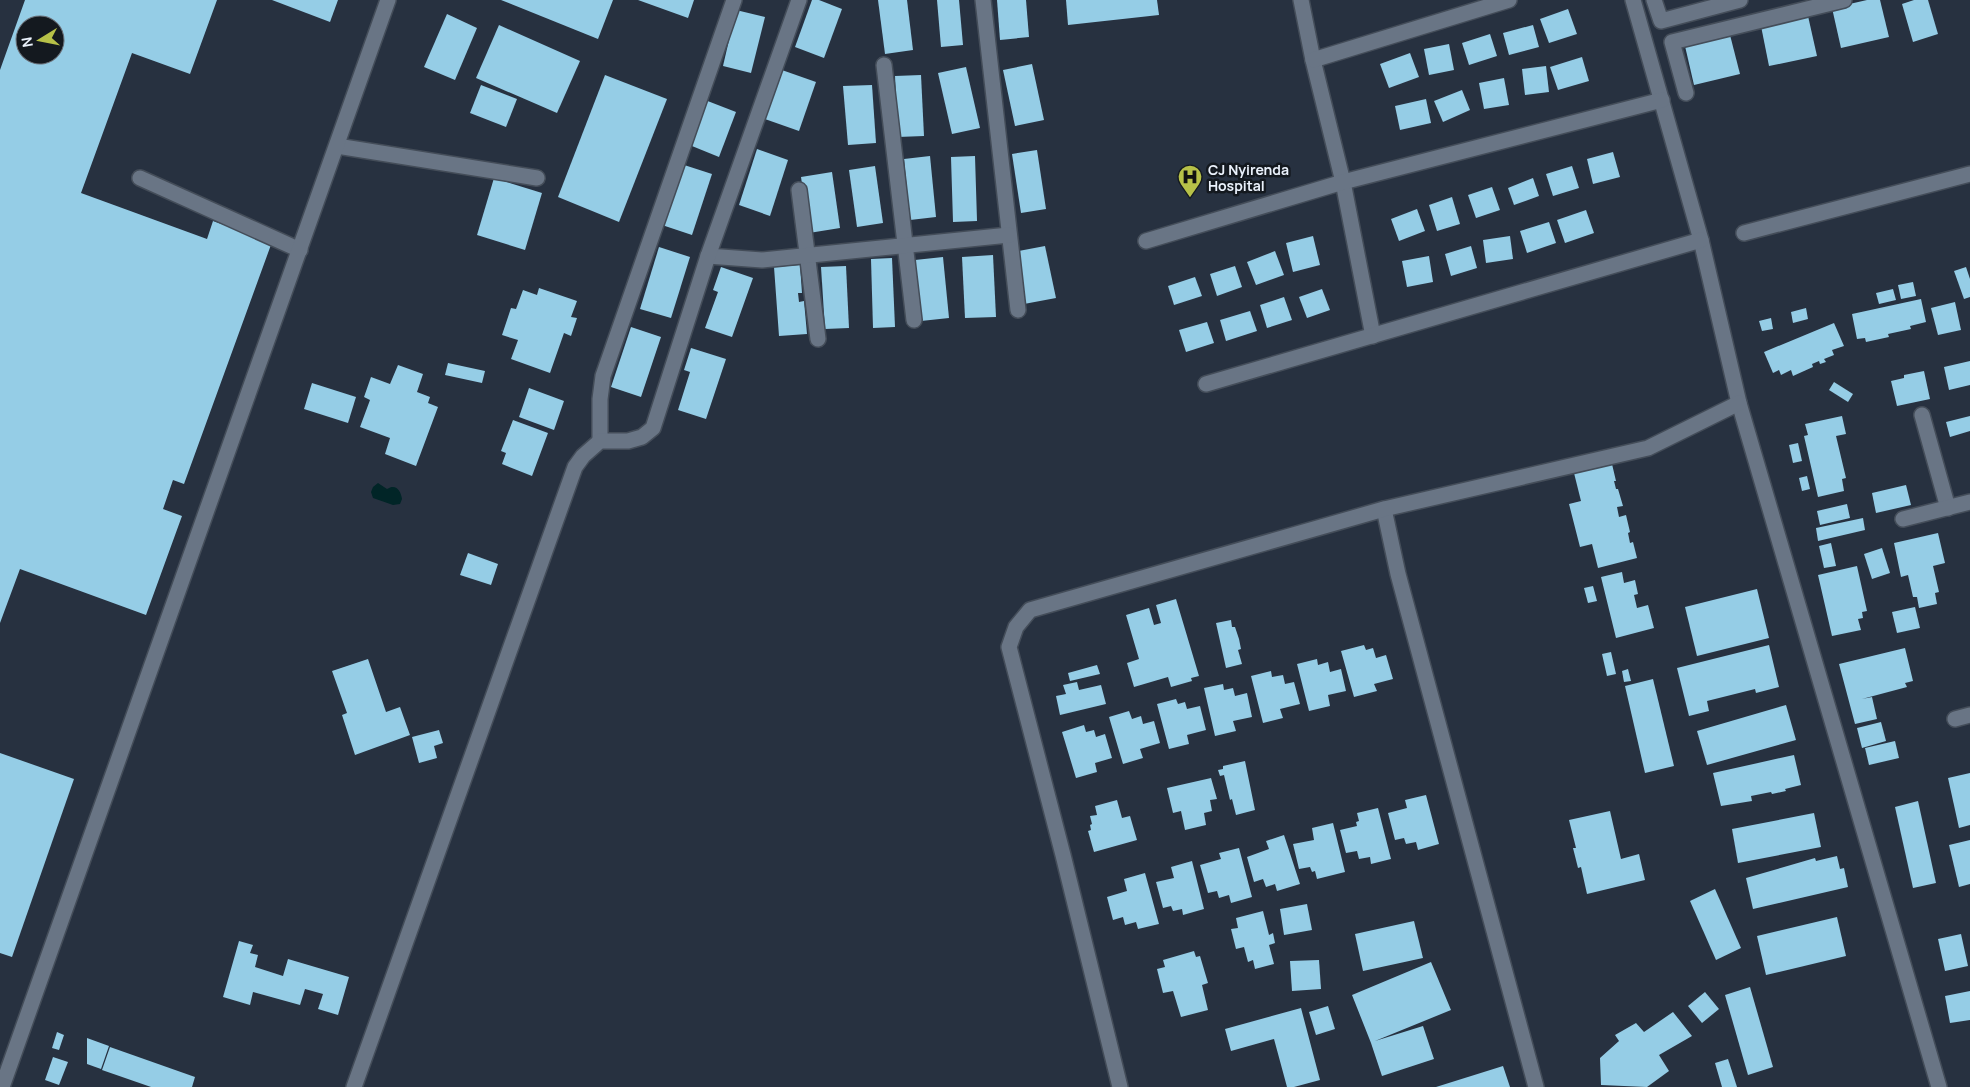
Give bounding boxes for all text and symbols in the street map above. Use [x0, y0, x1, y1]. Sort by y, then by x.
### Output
north arrow [15, 15, 65, 65]
text: N [16, 36, 37, 49]
place label: CJ Nyirenda Hospital [1208, 160, 1289, 195]
hospital icon: CJ Nyirenda Hospital [1177, 164, 1203, 198]

